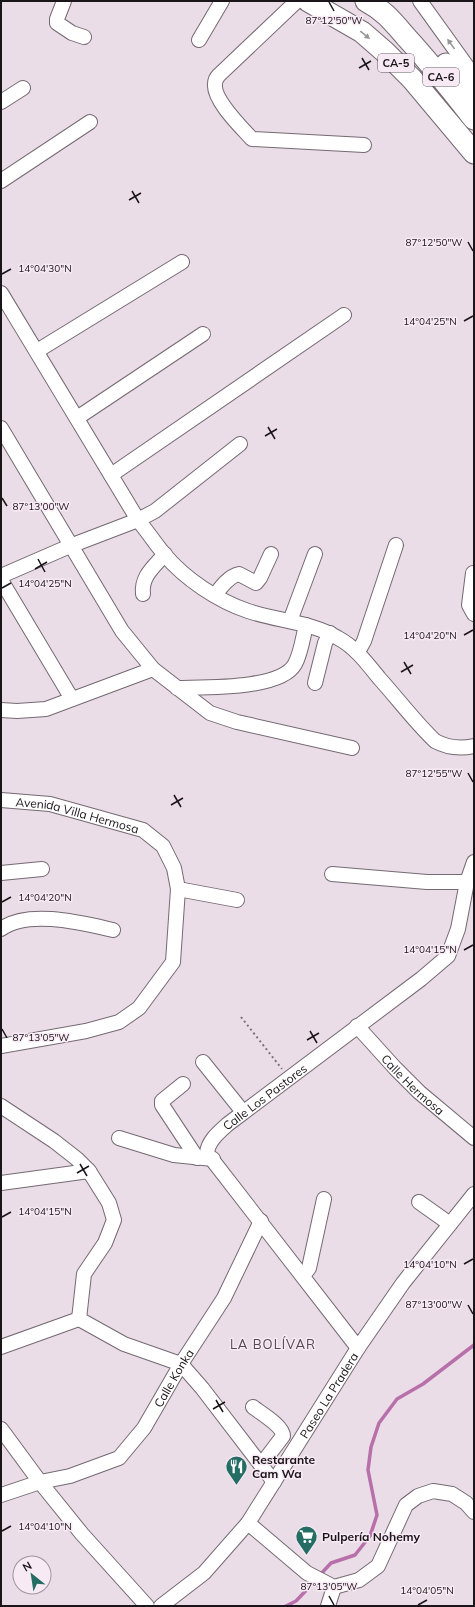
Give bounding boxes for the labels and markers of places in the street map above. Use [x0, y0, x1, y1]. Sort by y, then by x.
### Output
place label: Restarante Cam Wa [252, 1452, 316, 1481]
restaurant icon: Restarante Cam Wa [223, 1453, 249, 1486]
supermarket icon: Pulpería Nohemy [294, 1523, 320, 1556]
place label: Pulpería Nohemy [322, 1529, 420, 1544]

